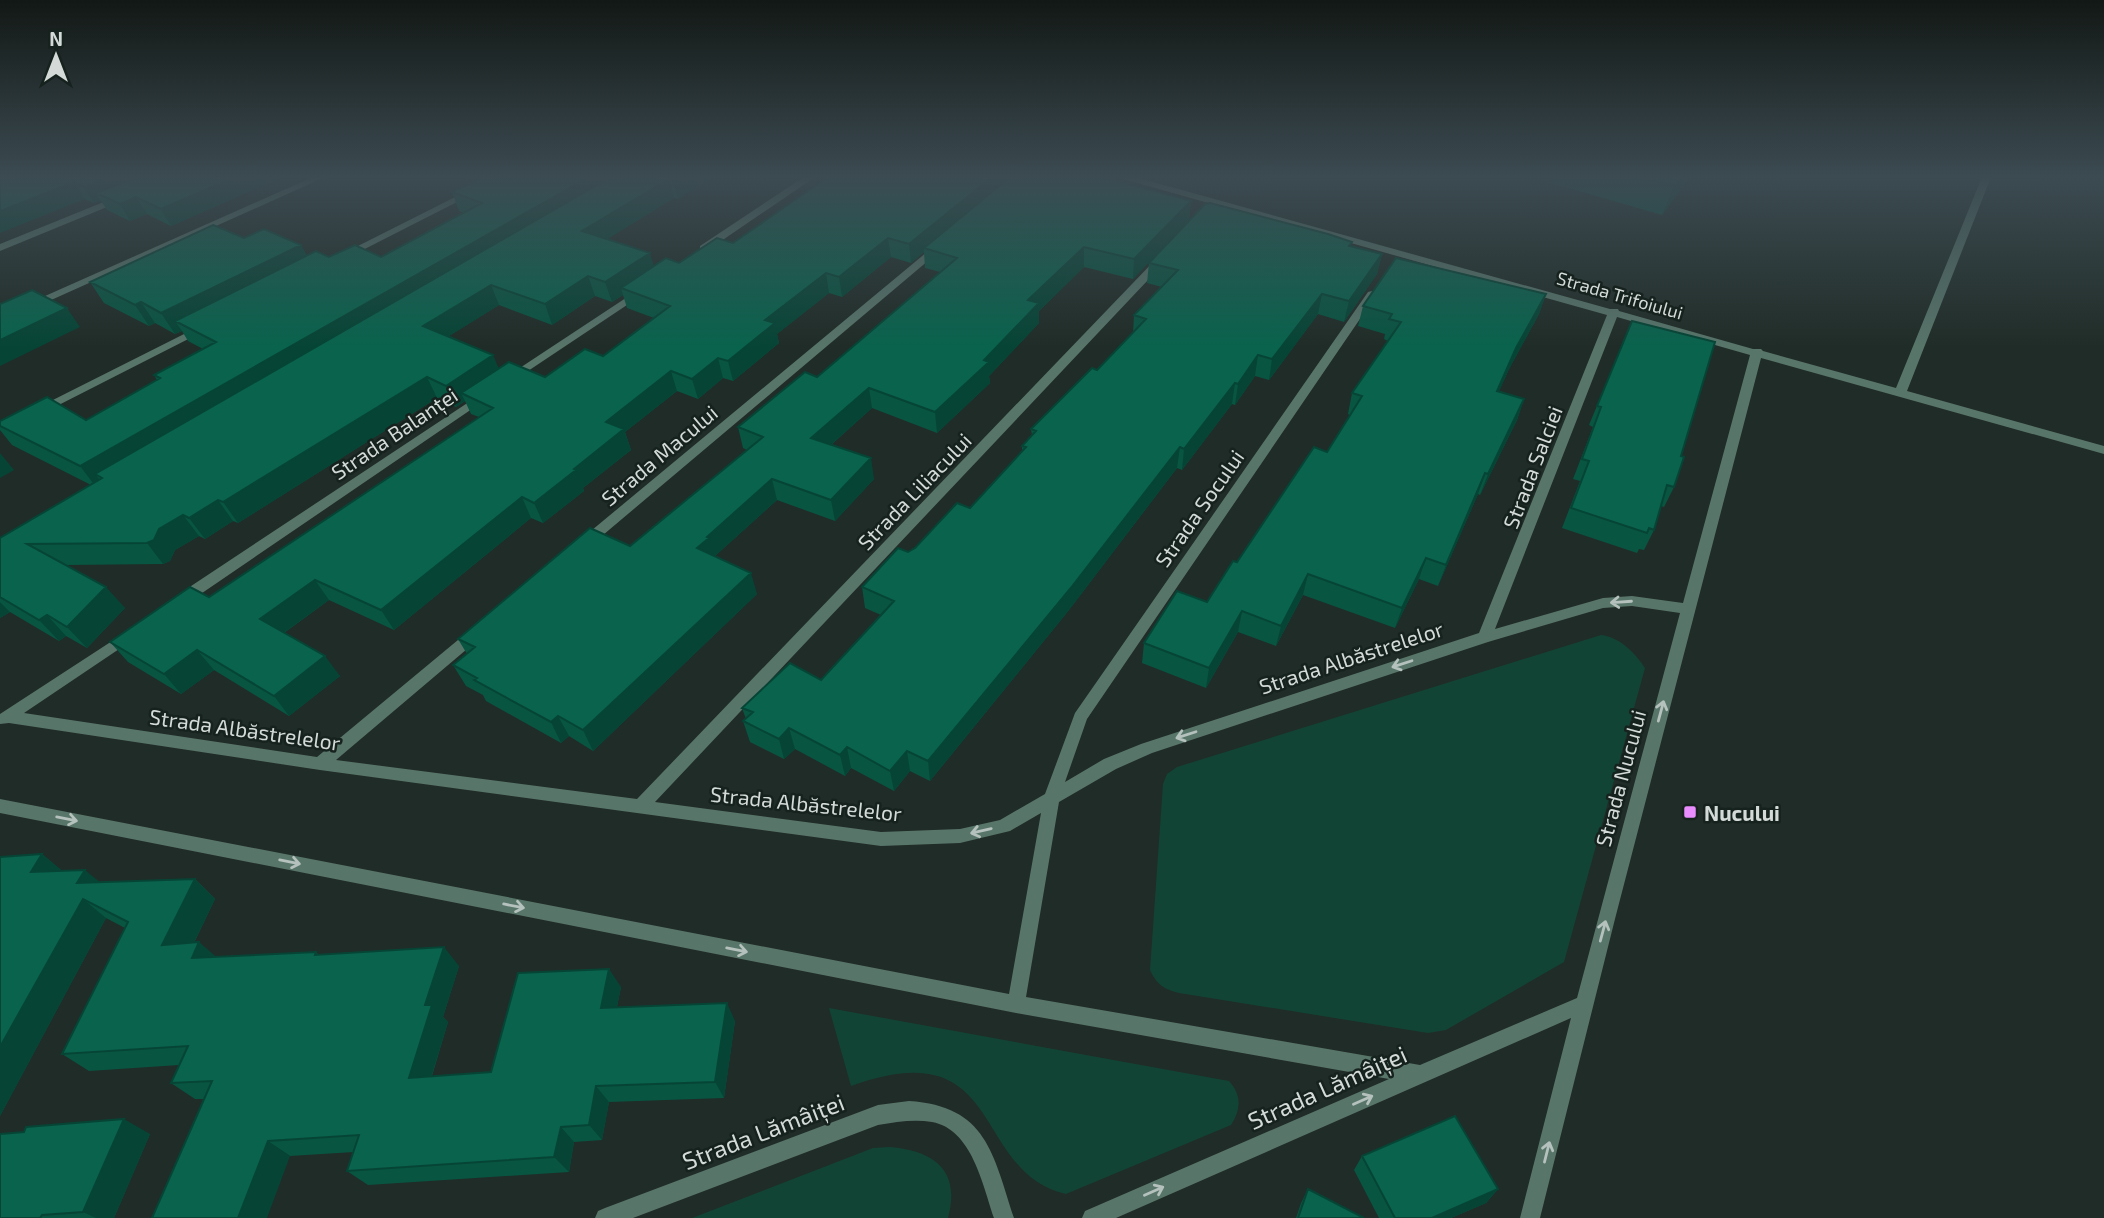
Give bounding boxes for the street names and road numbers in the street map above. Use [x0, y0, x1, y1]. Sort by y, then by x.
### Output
street label: Strada Trifoiului [1555, 267, 1685, 323]
street label: Strada Balanței [326, 382, 463, 486]
street label: Strada Macului [596, 399, 722, 511]
street label: Strada Salciei [1497, 402, 1567, 532]
street label: Strada Liliacului [852, 427, 976, 555]
street label: Strada Socului [1149, 445, 1249, 571]
street label: Strada Albăstrelelor [1256, 615, 1447, 699]
street label: Strada Albăstrelelor [148, 703, 343, 755]
street label: Strada Nucului [1590, 707, 1650, 849]
street label: Strada Albăstrelelor [709, 781, 904, 826]
street label: Strada Lămâiței [1243, 1039, 1412, 1137]
street label: Strada Lămâiței [678, 1087, 849, 1177]

